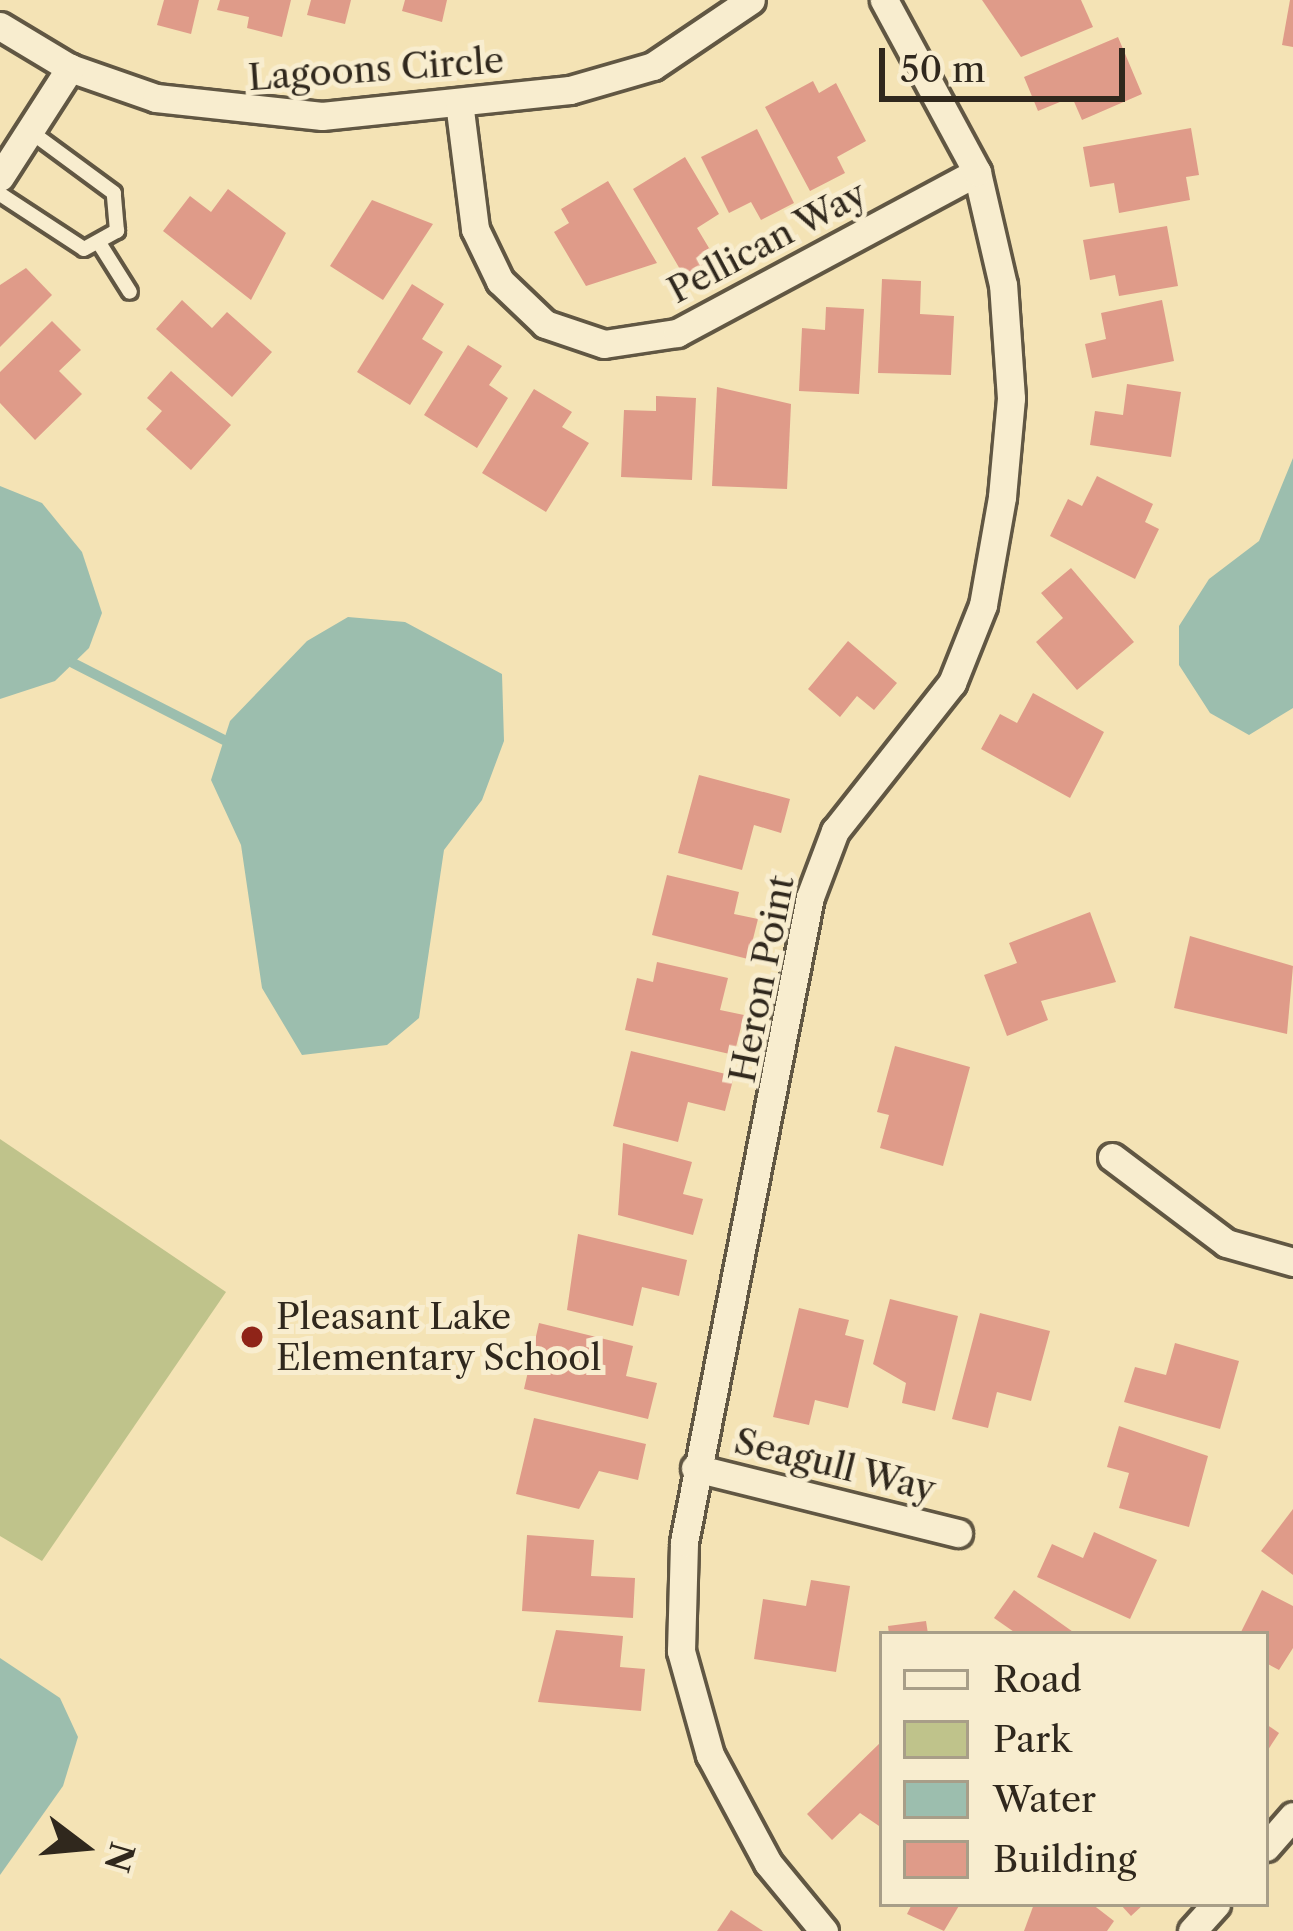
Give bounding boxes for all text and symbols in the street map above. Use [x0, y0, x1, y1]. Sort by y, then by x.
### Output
scale bar [885, 24, 1131, 98]
street label: Lagoons Circle [247, 39, 505, 99]
text: 50 m [900, 47, 985, 91]
street label: Pellican Way [660, 171, 874, 313]
street label: Heron Point [721, 872, 803, 1086]
place label: Pleasant Lake Elementary School [276, 1294, 602, 1379]
marker: Pleasant Lake Elementary School [239, 1324, 265, 1350]
street label: Seagull Way [729, 1419, 941, 1511]
legend [879, 1631, 1269, 1907]
text: Road [993, 1657, 1082, 1701]
text: Park [993, 1717, 1071, 1761]
text: Water [993, 1777, 1096, 1821]
north arrow [24, 1787, 144, 1907]
text: Building [993, 1837, 1136, 1881]
text: N [95, 1838, 143, 1876]

